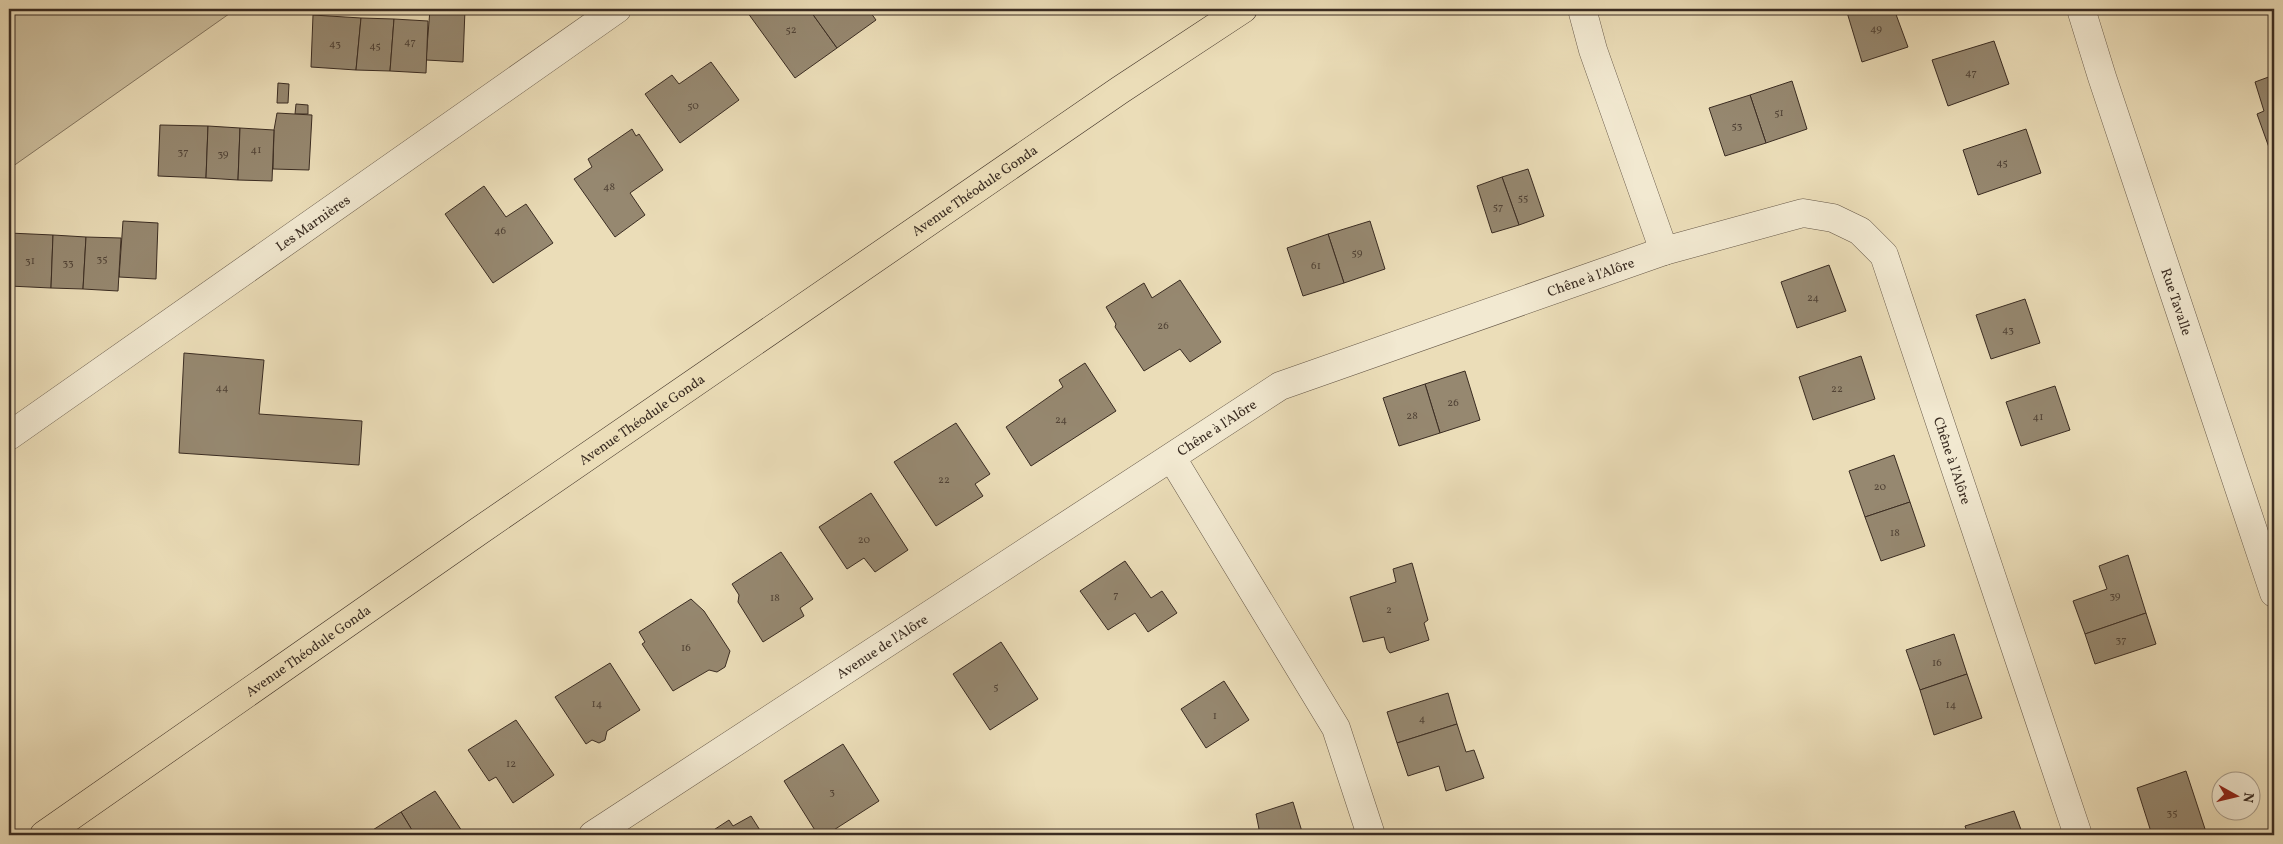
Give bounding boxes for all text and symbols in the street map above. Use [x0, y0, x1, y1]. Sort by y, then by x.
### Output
house number: 49 [1870, 22, 1882, 37]
house number: 52 [785, 23, 797, 38]
house number: 47 [404, 35, 416, 50]
house number: 43 [329, 37, 341, 52]
house number: 45 [369, 39, 381, 54]
house number: 47 [1965, 66, 1977, 81]
house number: 50 [687, 99, 699, 114]
house number: 51 [1774, 106, 1784, 121]
house number: 53 [1732, 119, 1743, 134]
street label: Avenue Théodule Gonda [908, 141, 1042, 241]
house number: 41 [251, 143, 261, 158]
house number: 37 [178, 145, 188, 160]
house number: 39 [217, 147, 229, 162]
house number: 45 [1996, 156, 2008, 171]
house number: 48 [603, 180, 615, 195]
street label: Les Marnières [272, 191, 355, 257]
house number: 55 [1518, 191, 1528, 206]
house number: 57 [1493, 200, 1503, 215]
house number: 46 [494, 224, 506, 239]
house number: 59 [1352, 246, 1363, 261]
house number: 35 [97, 252, 107, 267]
house number: 31 [25, 254, 35, 269]
street label: Chêne à l'Alôre [1545, 254, 1638, 302]
house number: 33 [62, 256, 74, 271]
house number: 61 [1311, 259, 1321, 274]
street label: Rue Tavalle [2155, 266, 2196, 339]
house number: 24 [1807, 291, 1819, 306]
house number: 26 [1157, 319, 1169, 334]
house number: 43 [2002, 323, 2014, 338]
street label: Avenue Théodule Gonda [576, 370, 709, 470]
house number: 44 [215, 381, 229, 396]
house number: 22 [1831, 382, 1843, 397]
street label: Chêne à l'Alôre [1174, 396, 1261, 462]
house number: 26 [1447, 396, 1459, 411]
house number: 28 [1406, 409, 1418, 424]
house number: 41 [2033, 410, 2043, 425]
house number: 24 [1055, 413, 1067, 428]
street label: Chêne à l'Alôre [1928, 415, 1975, 508]
house number: 22 [938, 473, 950, 488]
house number: 20 [1874, 480, 1887, 495]
house number: 18 [1890, 526, 1900, 541]
house number: 20 [858, 533, 871, 548]
house number: 7 [1113, 588, 1119, 603]
house number: 39 [2109, 589, 2121, 604]
house number: 18 [770, 591, 780, 606]
street label: Avenue Théodule Gonda [242, 601, 375, 702]
house number: 2 [1386, 603, 1392, 618]
street label: Avenue de l'Alôre [833, 610, 932, 684]
house number: 37 [2116, 633, 2126, 648]
house number: 16 [681, 641, 691, 656]
house number: 16 [1932, 656, 1942, 671]
house number: 5 [993, 680, 999, 695]
house number: 14 [592, 697, 603, 712]
house number: 14 [1946, 698, 1957, 713]
house number: 1 [1213, 709, 1217, 724]
house number: 4 [1419, 712, 1426, 727]
house number: 12 [506, 757, 516, 772]
north arrow [2210, 772, 2260, 822]
house number: 3 [829, 785, 835, 800]
text: N [2237, 791, 2258, 804]
house number: 35 [2167, 806, 2177, 821]

